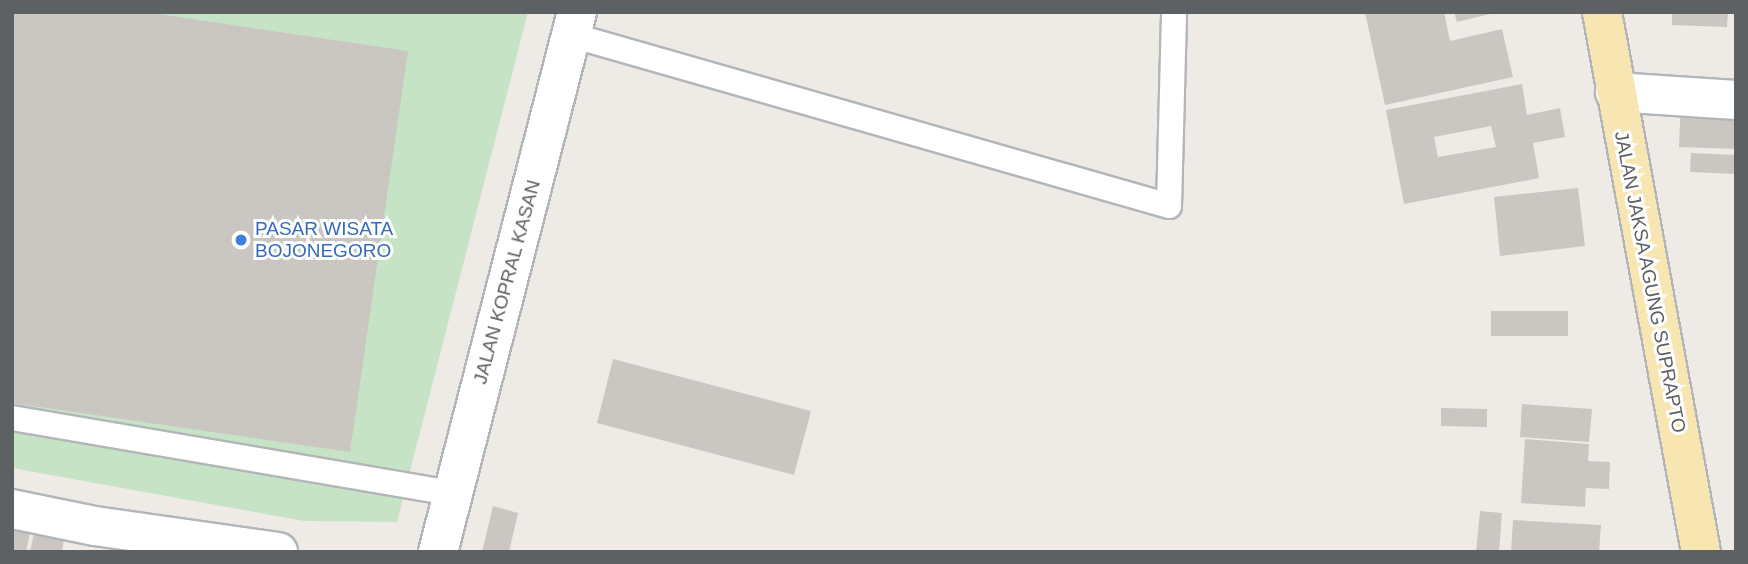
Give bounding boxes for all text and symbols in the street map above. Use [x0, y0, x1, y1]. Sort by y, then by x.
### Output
street label: JALAN JAKSA AGUNG SUPRAPTO [1609, 128, 1691, 436]
street label: JALAN KOPRAL KASAN [469, 177, 545, 387]
place label: PASAR WISATA BOJONEGORO [255, 218, 393, 262]
marker: PASAR WISATA BOJONEGORO [233, 232, 249, 248]

